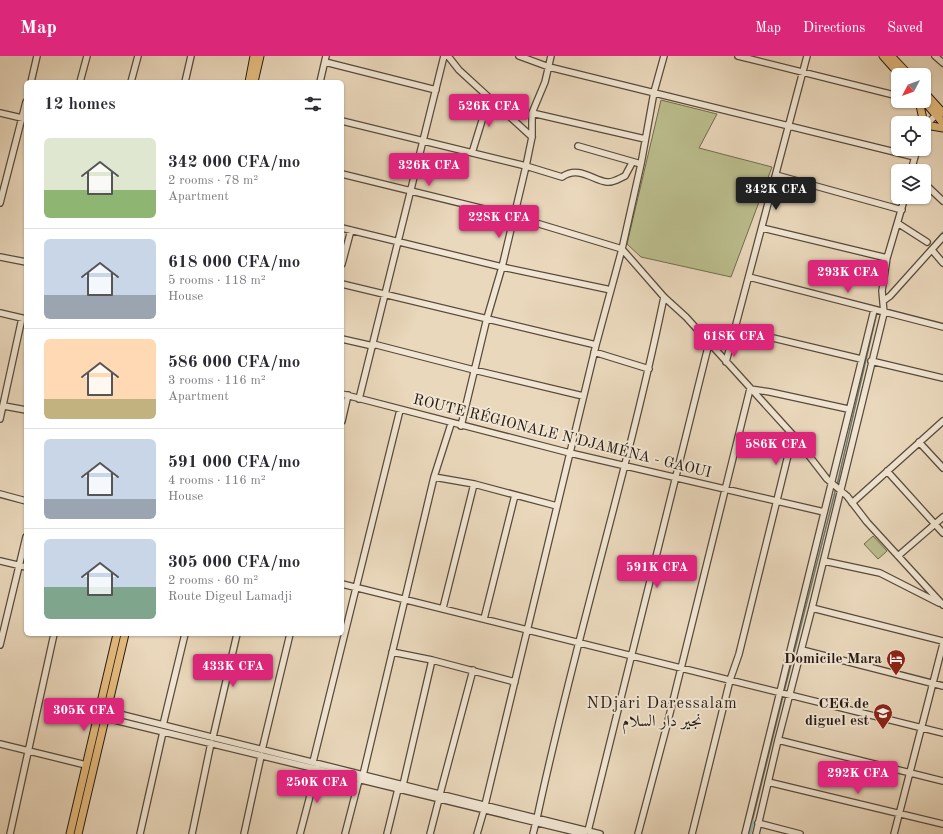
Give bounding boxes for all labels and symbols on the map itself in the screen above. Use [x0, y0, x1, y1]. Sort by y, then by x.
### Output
north arrow [891, 68, 931, 108]
pin: 526K CFA [448, 94, 530, 128]
pin: 326K CFA [388, 153, 470, 187]
pin: 342K CFA [735, 177, 817, 211]
pin: 228K CFA [458, 205, 540, 239]
pin: 293K CFA [807, 260, 889, 294]
pin: 618K CFA [693, 324, 775, 358]
street label: ROUTE RÉGIONALE N'DJAMÉNA - GAOUI [411, 390, 713, 481]
pin: 586K CFA [735, 432, 817, 466]
pin: 591K CFA [616, 555, 698, 589]
hotel icon: Domicile Mara [885, 648, 907, 676]
place label: Domicile Mara [784, 652, 882, 667]
pin: 433K CFA [192, 654, 274, 688]
district label: NDjari Daressalam نجير دار السلام [586, 696, 738, 735]
place label: CEG de diguel est [805, 697, 870, 729]
pin: 305K CFA [43, 698, 125, 732]
school or university icon: CEG de diguel est [872, 702, 894, 730]
pin: 292K CFA [817, 761, 899, 795]
pin: 250K CFA [276, 770, 358, 804]

